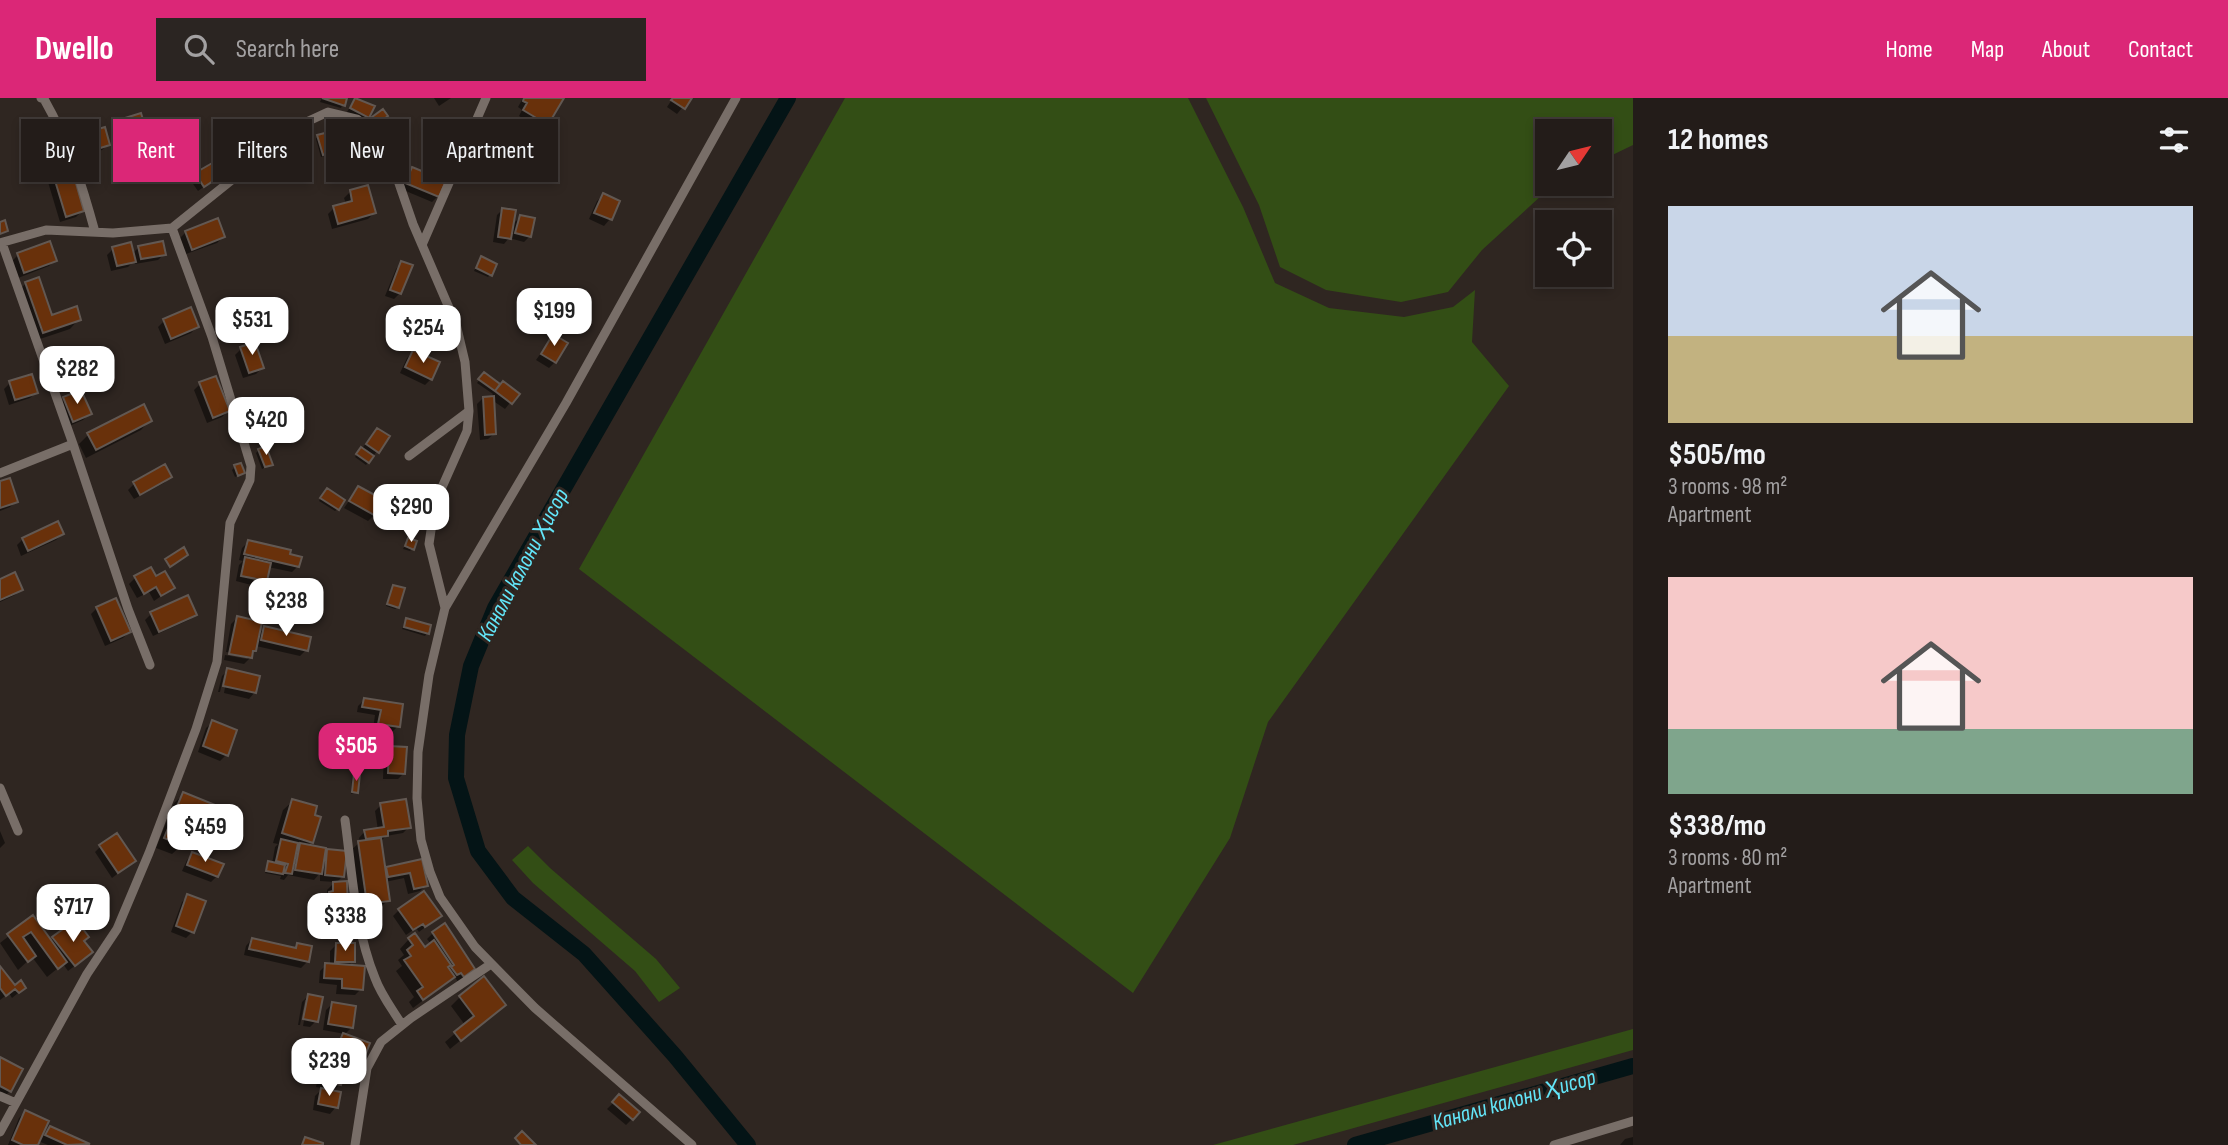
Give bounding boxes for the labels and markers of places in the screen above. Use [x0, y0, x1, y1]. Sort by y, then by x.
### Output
pin: $199 [513, 288, 595, 348]
pin: $531 [211, 298, 293, 357]
pin: $254 [382, 306, 464, 365]
pin: $282 [36, 346, 118, 406]
pin: $420 [225, 398, 307, 457]
pin: $290 [370, 484, 452, 544]
pin: $238 [245, 578, 327, 638]
pin: $505 [315, 724, 397, 783]
pin: $459 [164, 804, 246, 864]
pin: $717 [32, 884, 114, 944]
pin: $338 [304, 894, 386, 953]
pin: $239 [288, 1038, 370, 1098]

